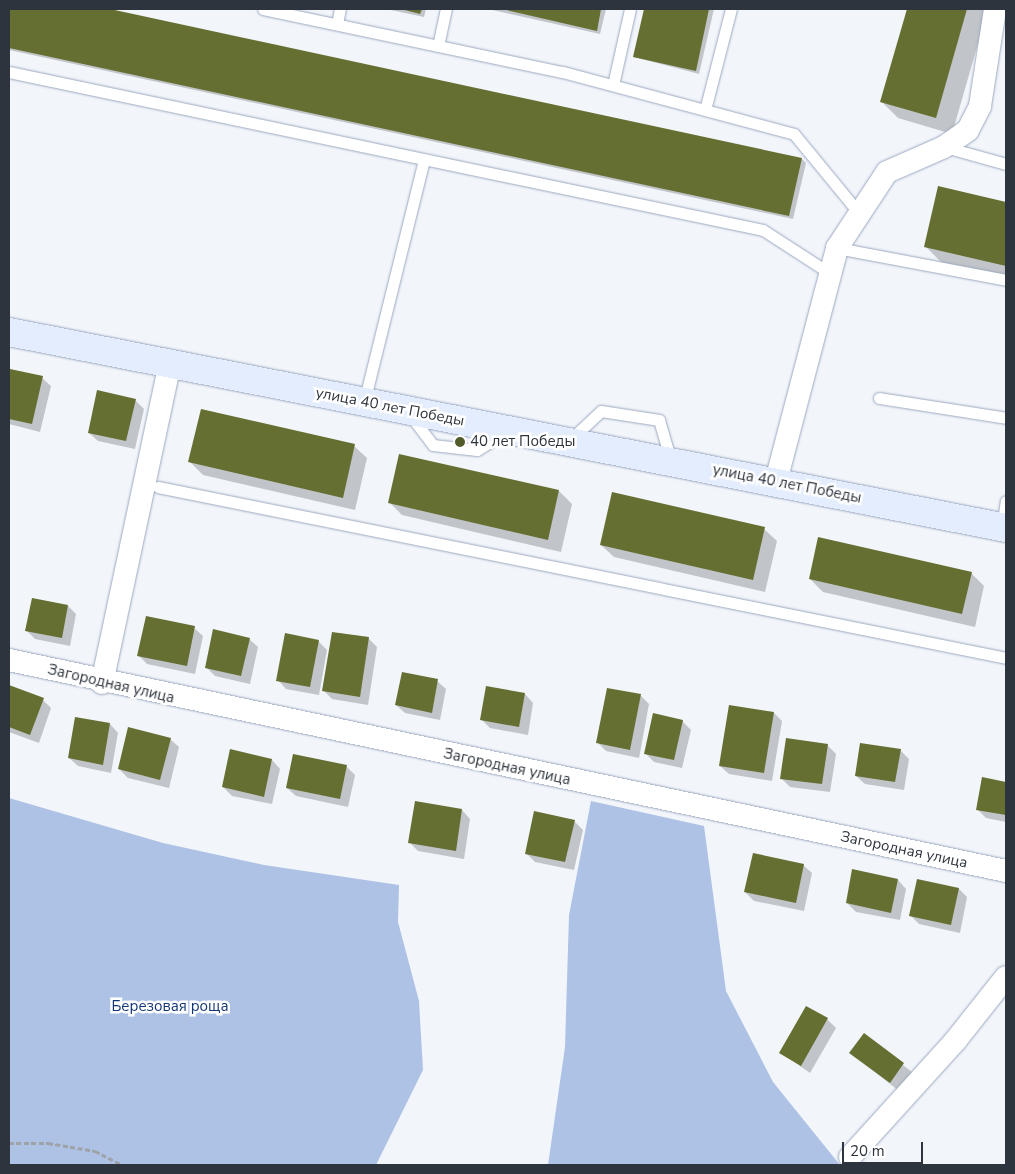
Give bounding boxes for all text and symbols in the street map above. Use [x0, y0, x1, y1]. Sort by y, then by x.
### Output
street label: улица 40 лет Победы [314, 384, 466, 430]
place label: 40 лет Победы [470, 433, 575, 451]
marker: 40 лет Победы [454, 436, 466, 448]
street label: улица 40 лет Победы [711, 461, 863, 507]
street label: Загородная улица [46, 661, 176, 707]
street label: Загородная улица [442, 745, 572, 789]
street label: Загородная улица [839, 828, 969, 872]
park label: Березовая роща [111, 998, 229, 1016]
scale bar [845, 1132, 926, 1164]
text: 20 m [850, 1141, 885, 1161]

